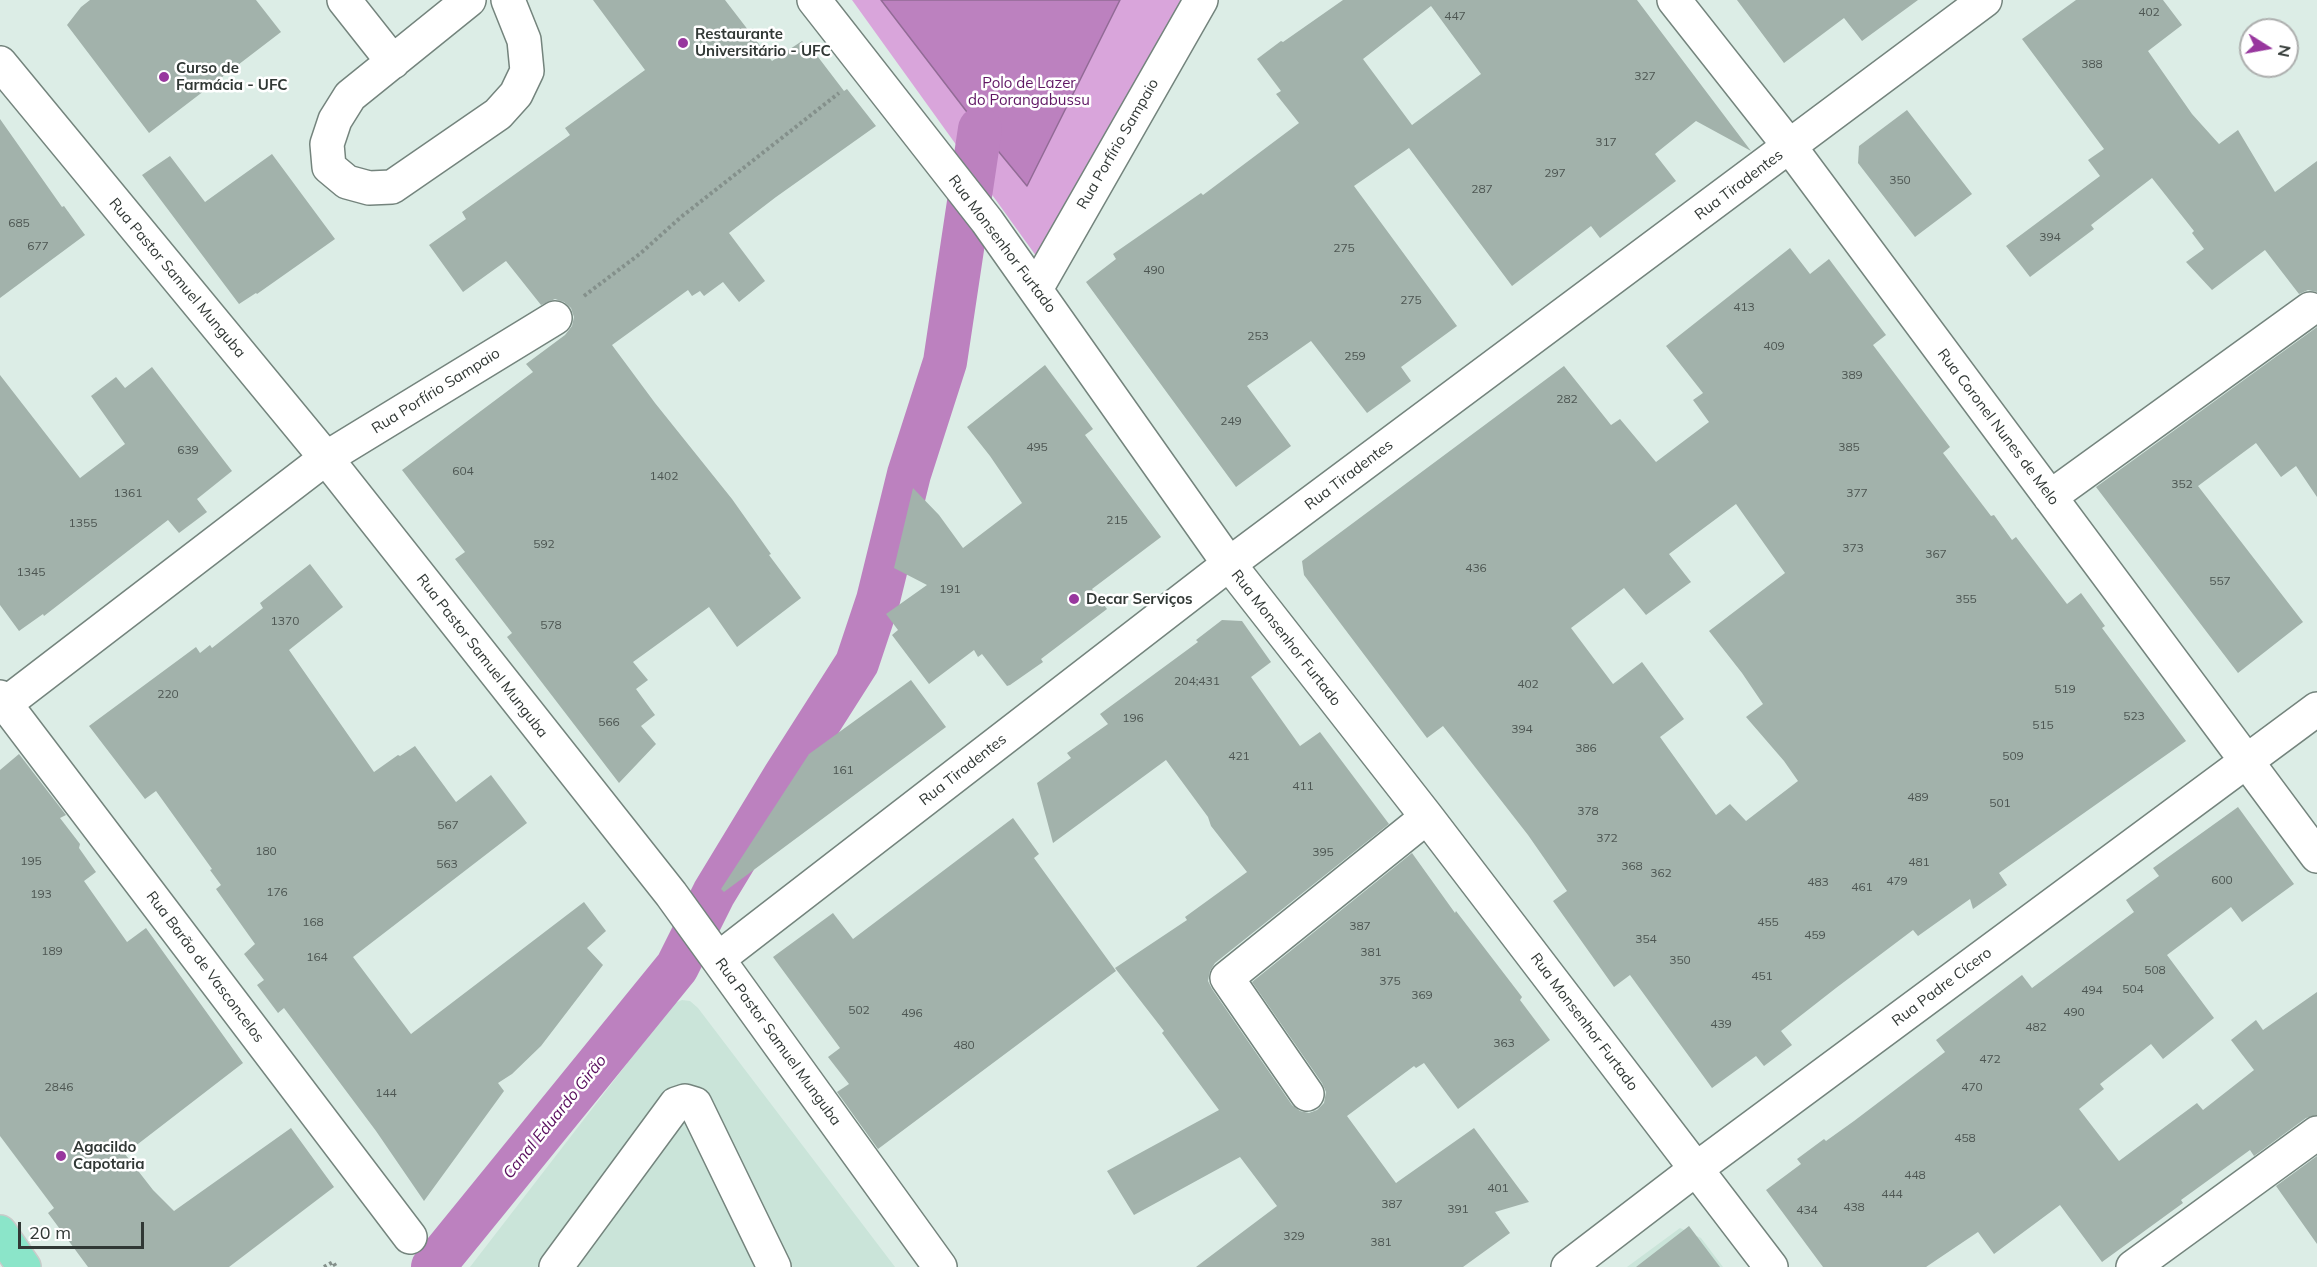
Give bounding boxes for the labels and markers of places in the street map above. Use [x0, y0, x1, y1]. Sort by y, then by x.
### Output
place label: Restaurante Universitário - UFC [695, 25, 831, 60]
marker: Restaurante Universitário - UFC [676, 36, 690, 50]
place label: Curso de Farmácia - UFC [176, 59, 288, 94]
marker: Curso de Farmácia - UFC [157, 70, 171, 84]
place label: Decar Serviços [1086, 590, 1193, 608]
marker: Decar Serviços [1067, 592, 1081, 606]
place label: Agacildo Capotaria [73, 1138, 145, 1173]
marker: Agacildo Capotaria [54, 1149, 68, 1163]

